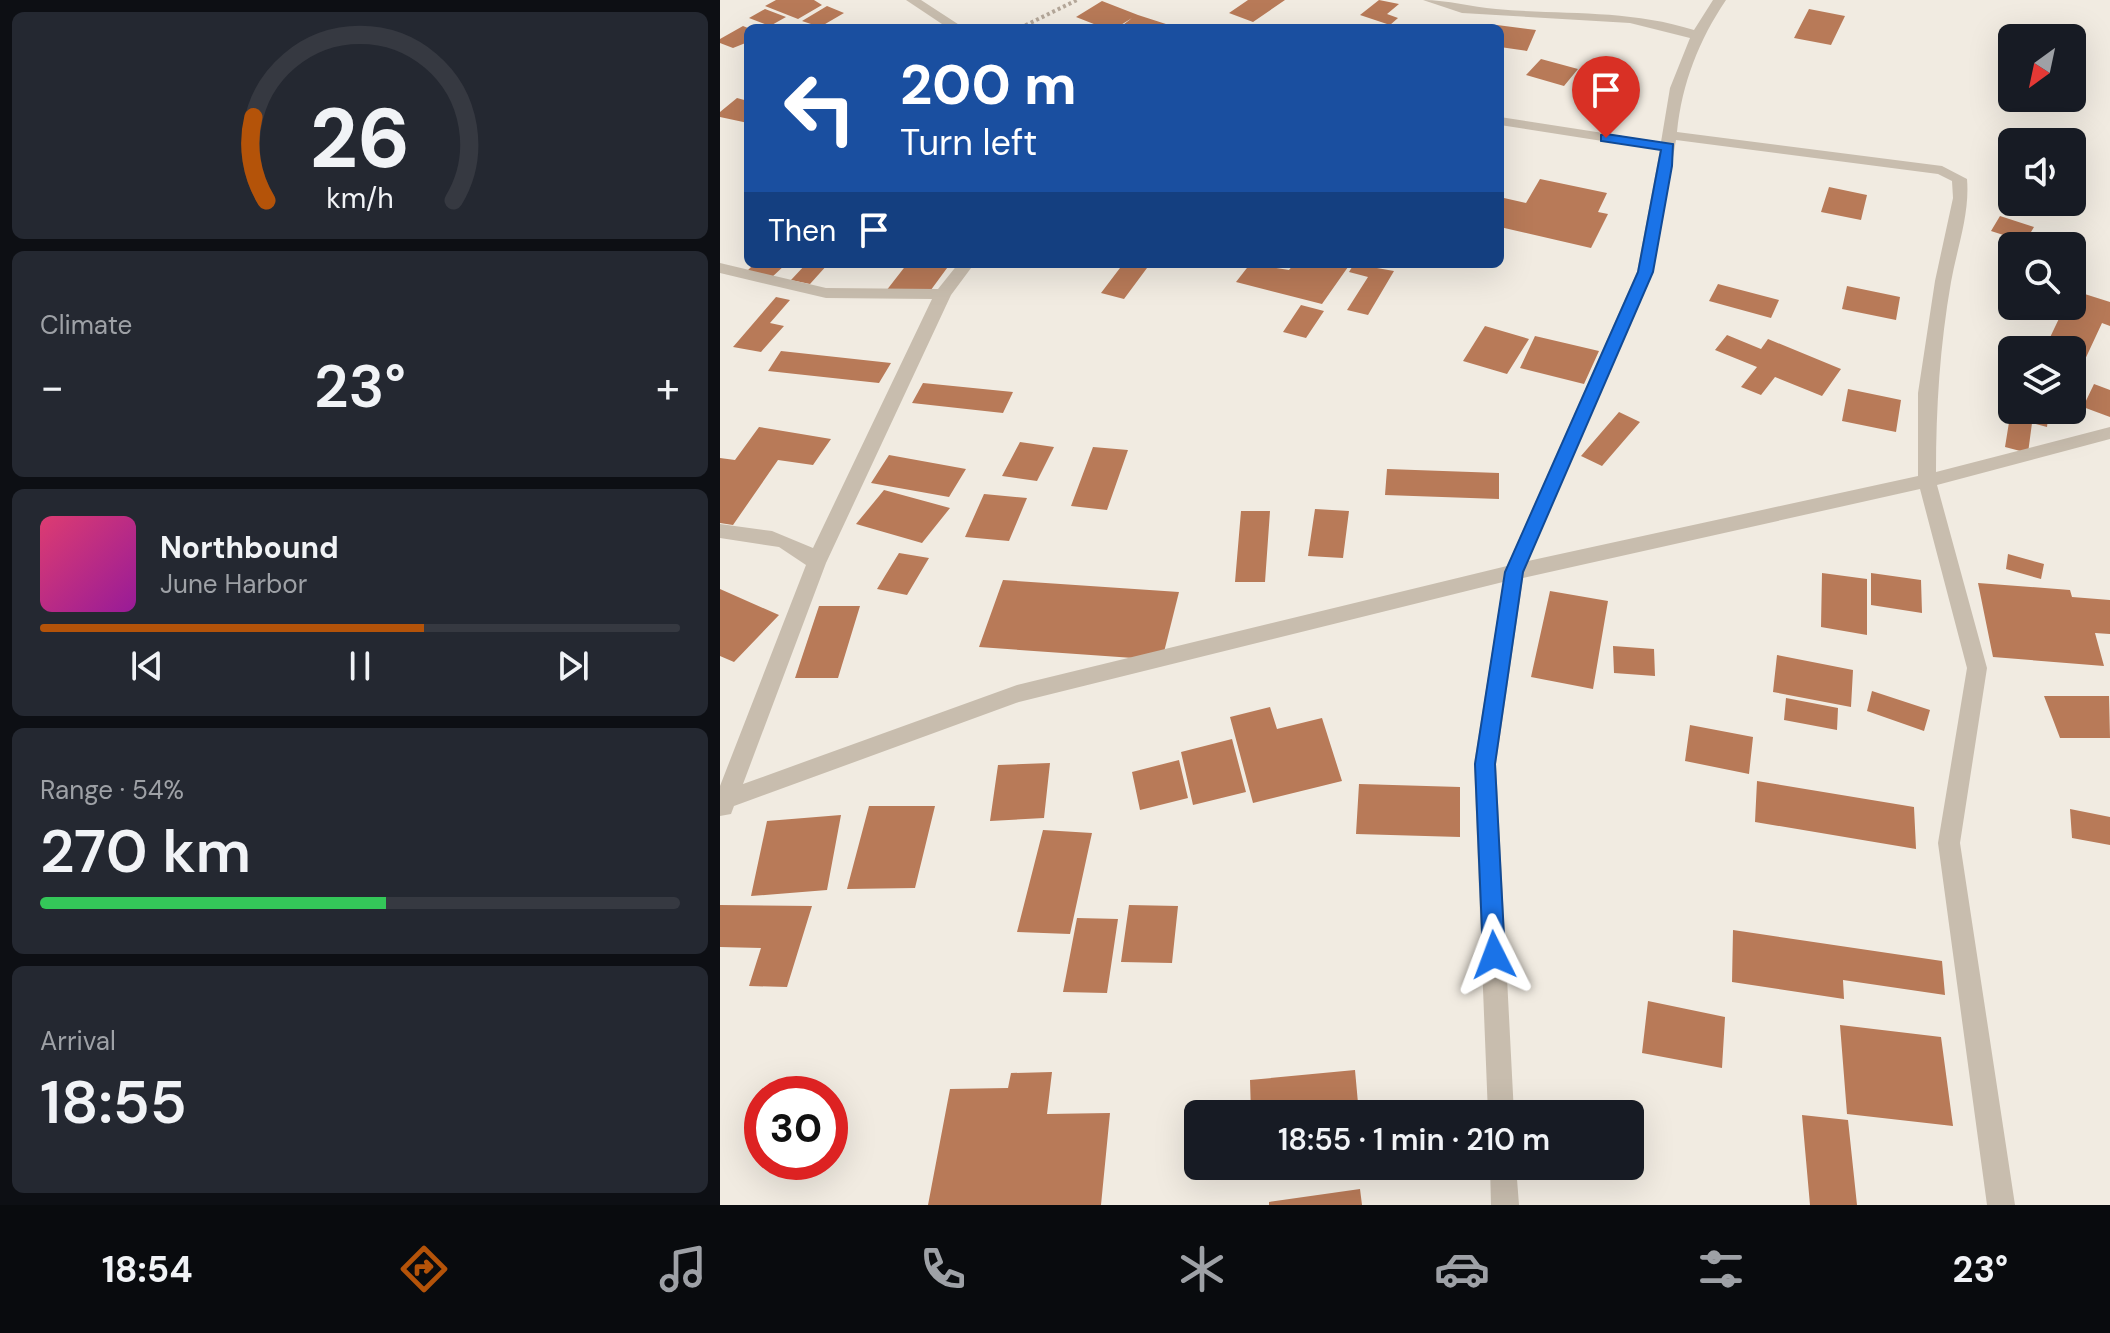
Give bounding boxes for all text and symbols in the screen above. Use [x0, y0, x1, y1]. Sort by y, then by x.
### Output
north arrow [1998, 24, 2086, 112]
map controls [1998, 24, 2086, 424]
text: 200 m [900, 48, 1077, 121]
icon: left [768, 56, 872, 160]
pin [1572, 56, 1640, 138]
icon: arrive [1584, 68, 1628, 112]
text: 26 [310, 84, 410, 193]
text: Turn left [900, 119, 1037, 166]
button: sound [1998, 128, 2086, 216]
text: km/h [326, 180, 394, 217]
icon: arrive [852, 208, 896, 252]
text: Then [768, 211, 836, 250]
button: search [1998, 232, 2086, 320]
text: Climate [40, 308, 132, 342]
button: layers [1998, 336, 2086, 424]
text: 23° [314, 347, 406, 426]
text: − [40, 358, 64, 416]
text: + [656, 358, 680, 416]
text: Northbound [160, 528, 339, 567]
text: June Harbor [160, 567, 307, 601]
icon: previous [125, 644, 169, 688]
icon: pause [338, 644, 382, 688]
icon: next [551, 644, 595, 688]
text: Range · 54% [40, 773, 184, 807]
text: 270 km [40, 812, 251, 891]
position arrow [1452, 913, 1536, 997]
text: Arrival [40, 1024, 116, 1058]
text: 18:55 [40, 1063, 187, 1142]
speed limit sign: 30 [744, 1076, 848, 1180]
text: 18:55 · 1 min · 210 m [1278, 1120, 1550, 1159]
icon: directions [396, 1241, 452, 1297]
icon: music [655, 1241, 711, 1297]
icon: phone [915, 1241, 971, 1297]
icon: climate [1174, 1241, 1230, 1297]
icon: car [1434, 1241, 1490, 1297]
icon: filters [1693, 1241, 1749, 1297]
text: 18:54 [102, 1246, 193, 1293]
text: 23° [1953, 1246, 2008, 1293]

